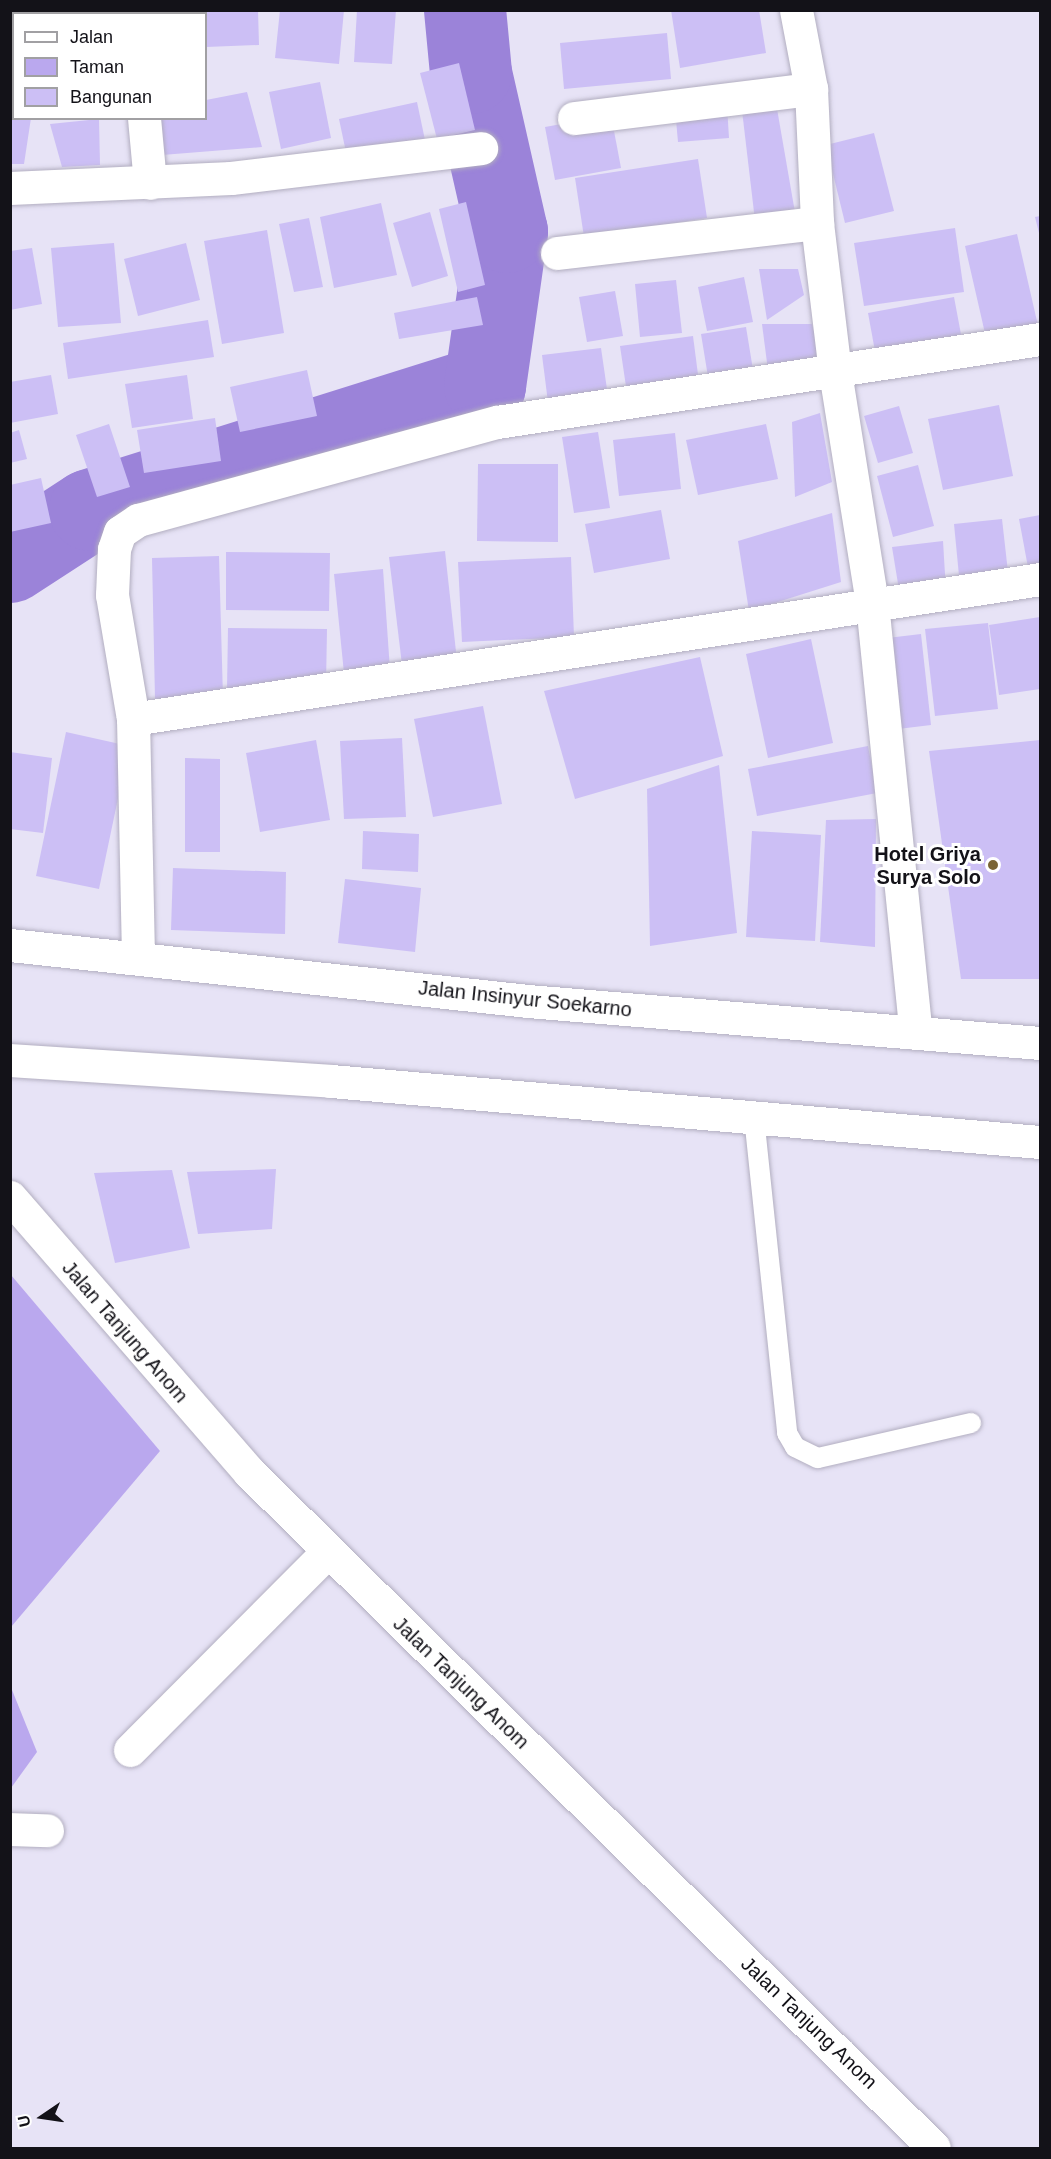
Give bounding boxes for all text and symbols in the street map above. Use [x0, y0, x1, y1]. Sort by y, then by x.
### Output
legend [12, 12, 207, 120]
text: Jalan [70, 27, 113, 47]
text: Taman [70, 57, 124, 77]
text: Bangunan [70, 87, 152, 107]
place label: Hotel Griya Surya Solo [874, 842, 981, 889]
marker: Hotel Griya Surya Solo [986, 858, 1000, 872]
street label: Jalan Insinyur Soekarno [417, 976, 633, 1022]
street label: Jalan Tanjung Anom [56, 1256, 194, 1408]
street label: Jalan Tanjung Anom [387, 1611, 535, 1755]
street label: Jalan Tanjung Anom [735, 1951, 883, 2095]
north arrow [12, 2087, 72, 2147]
text: U [14, 2114, 34, 2129]

